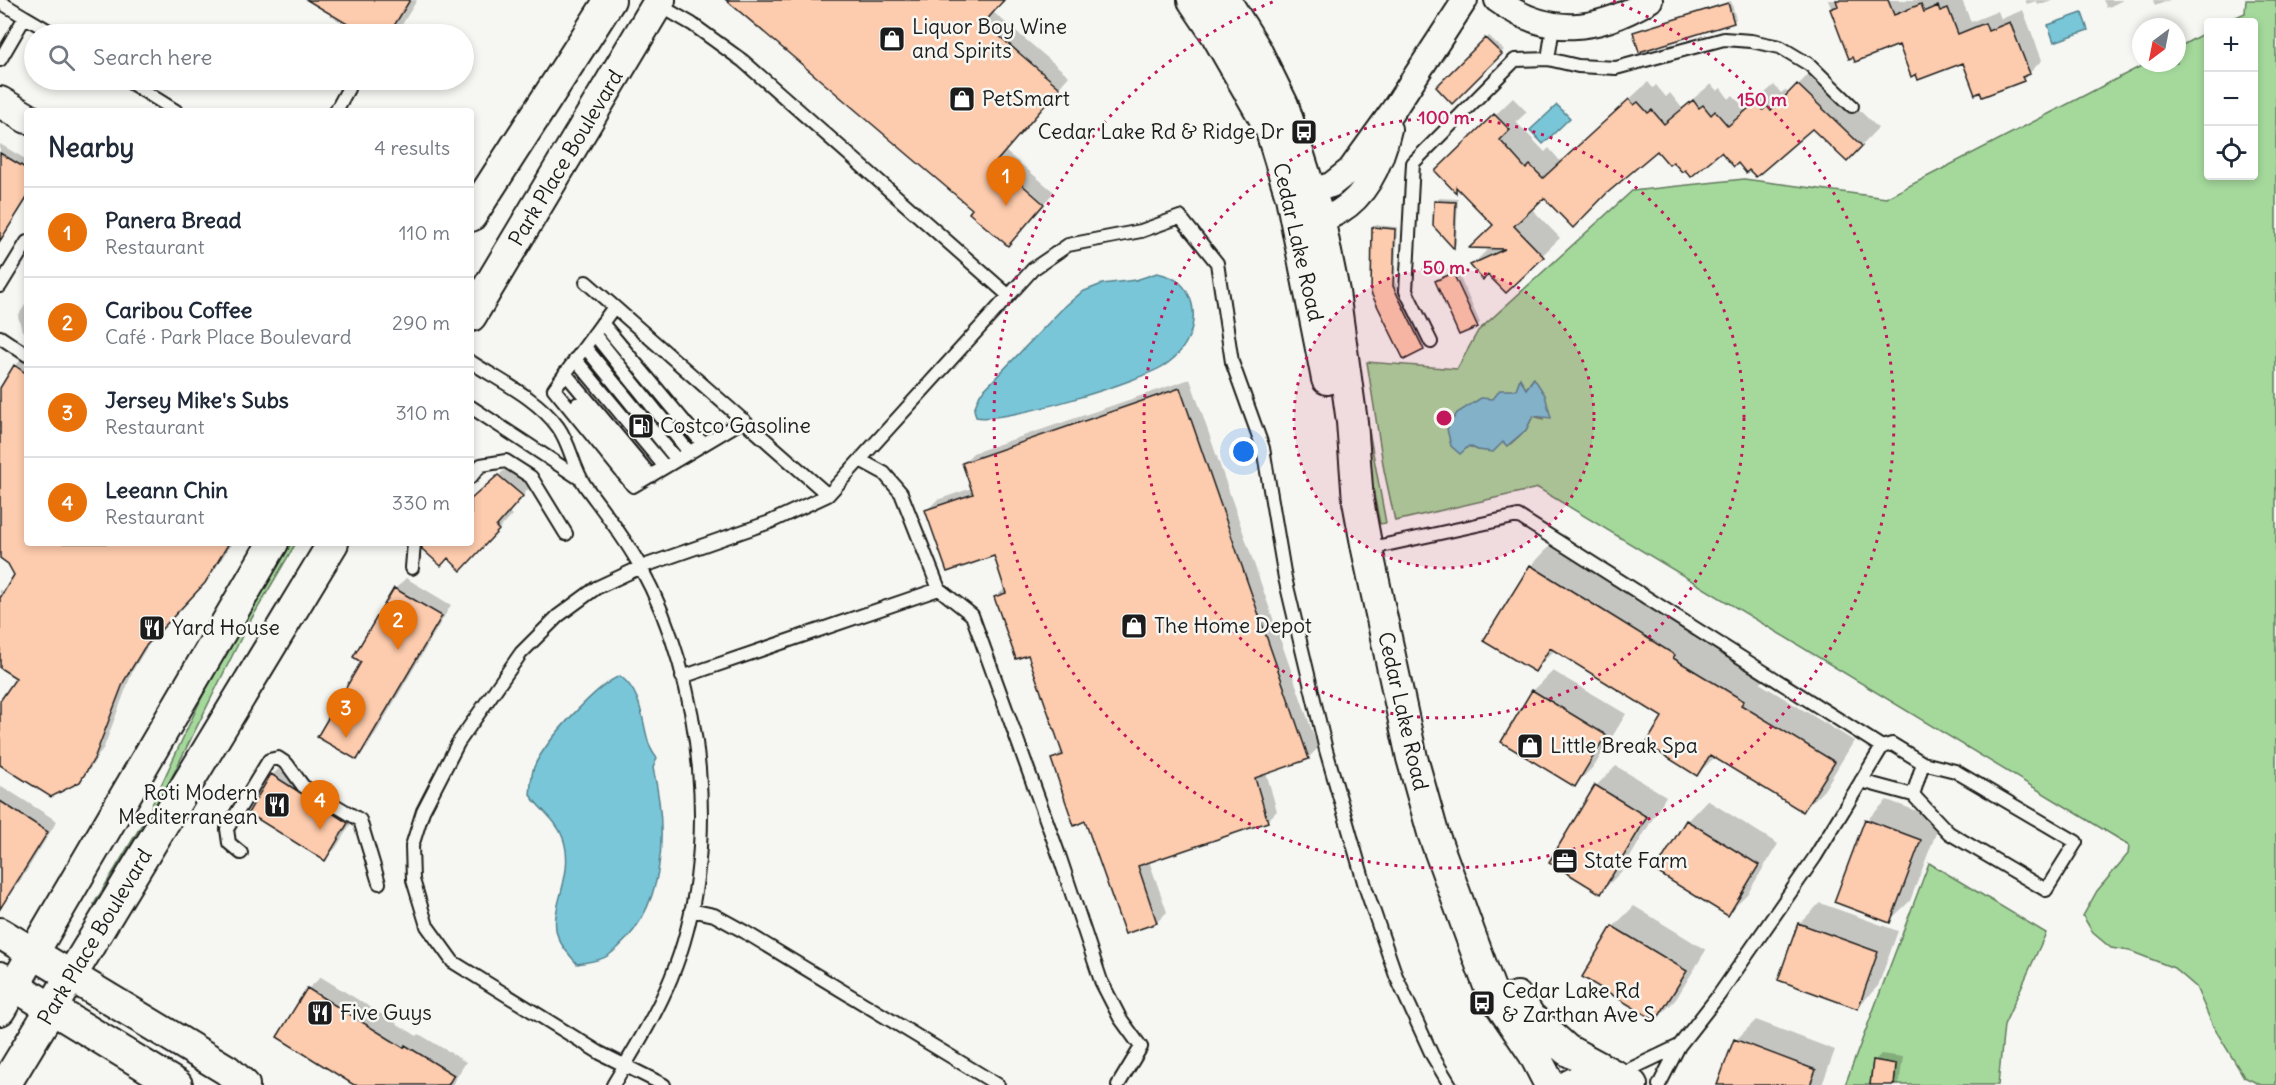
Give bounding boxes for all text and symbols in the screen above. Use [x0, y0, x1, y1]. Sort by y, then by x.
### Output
place label: Liquor Boy Wine and Spirits [912, 13, 1067, 64]
north arrow [2132, 18, 2186, 72]
map controls [2204, 18, 2258, 180]
button: + [2204, 18, 2258, 72]
search box [24, 24, 474, 90]
shop icon: Liquor Boy Wine and Spirits [877, 24, 907, 54]
icon: search [45, 41, 78, 74]
text: Search here [93, 43, 212, 71]
street label: Park Place Boulevard [502, 65, 629, 251]
button: − [2204, 72, 2258, 126]
shop icon: PetSmart [947, 84, 977, 114]
place label: PetSmart [982, 85, 1070, 112]
text: 150 m [1737, 88, 1787, 111]
text: 100 m [1419, 106, 1470, 129]
bus stop icon: Cedar Lake Rd & Ridge Dr [1289, 117, 1319, 147]
place label: Cedar Lake Rd & Ridge Dr [1038, 118, 1284, 145]
button: locate [2204, 126, 2258, 180]
text: Nearby [48, 131, 134, 164]
text: 4 results [374, 135, 450, 160]
pin: 1 [986, 156, 1026, 206]
street label: Cedar Lake Road [1267, 160, 1330, 324]
text: Panera Bread [105, 206, 241, 234]
text: 1 [64, 220, 71, 245]
text: 110 m [399, 220, 450, 245]
text: Restaurant [105, 234, 204, 259]
text: 50 m [1423, 256, 1465, 279]
text: Caribou Coffee [105, 296, 252, 324]
text: 2 [62, 310, 73, 335]
text: 290 m [392, 310, 450, 335]
text: Café · Park Place Boulevard [105, 324, 351, 349]
text: Jersey Mike's Subs [105, 386, 289, 414]
text: 3 [62, 400, 73, 425]
text: 310 m [395, 400, 450, 425]
centre of rings [1434, 408, 1454, 428]
fuel station icon: Costco Gasoline [626, 411, 656, 441]
place label: Costco Gasoline [660, 412, 811, 439]
text: Restaurant [105, 414, 204, 439]
your location [1229, 437, 1258, 466]
text: Leeann Chin [105, 476, 228, 504]
text: 4 [62, 490, 73, 515]
text: 330 m [392, 490, 450, 515]
text: Restaurant [105, 504, 204, 529]
pin: 2 [378, 600, 418, 650]
shop icon: The Home Depot [1119, 611, 1149, 641]
place label: The Home Depot [1154, 612, 1312, 639]
restaurant icon: Yard House [137, 613, 167, 643]
place label: Yard House [172, 614, 280, 641]
street label: Cedar Lake Road [1372, 629, 1435, 793]
pin: 3 [326, 688, 366, 738]
shop icon: Little Break Spa [1515, 731, 1545, 761]
place label: Little Break Spa [1550, 732, 1698, 759]
place label: Roti Modern Mediterranean [118, 779, 258, 830]
pin: 4 [300, 780, 340, 830]
restaurant icon: Roti Modern Mediterranean [262, 790, 292, 820]
street label: Park Place Boulevard [31, 844, 158, 1030]
office icon: State Farm [1550, 846, 1580, 876]
place label: State Farm [1584, 847, 1687, 874]
place label: Cedar Lake Rd & Zarthan Ave S [1502, 977, 1655, 1028]
bus stop icon: Cedar Lake Rd & Zarthan Ave S [1467, 988, 1497, 1018]
restaurant icon: Five Guys [305, 998, 335, 1028]
place label: Five Guys [340, 999, 432, 1026]

